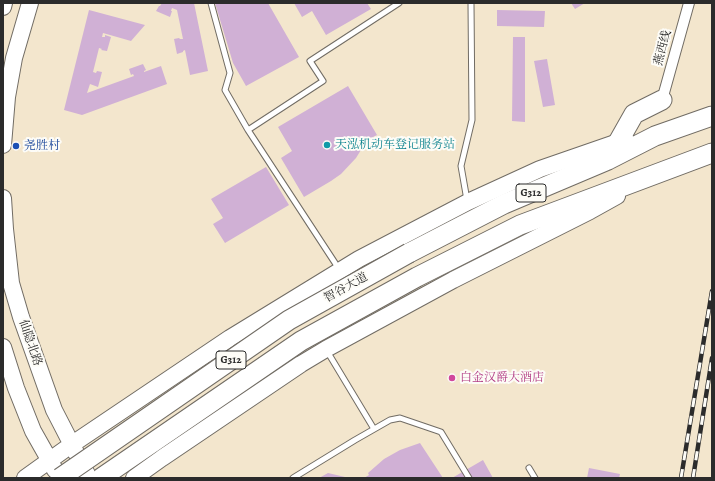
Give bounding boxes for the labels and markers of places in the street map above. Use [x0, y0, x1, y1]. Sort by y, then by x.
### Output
place label: 天泓机动车登记服务站 [335, 138, 455, 152]
place label: 尧胜村 [24, 139, 60, 153]
marker: 天泓机动车登记服务站 [322, 140, 332, 150]
marker: 尧胜村 [11, 141, 21, 151]
place label: 白金汉爵大酒店 [460, 371, 544, 385]
marker: 白金汉爵大酒店 [447, 373, 457, 383]

